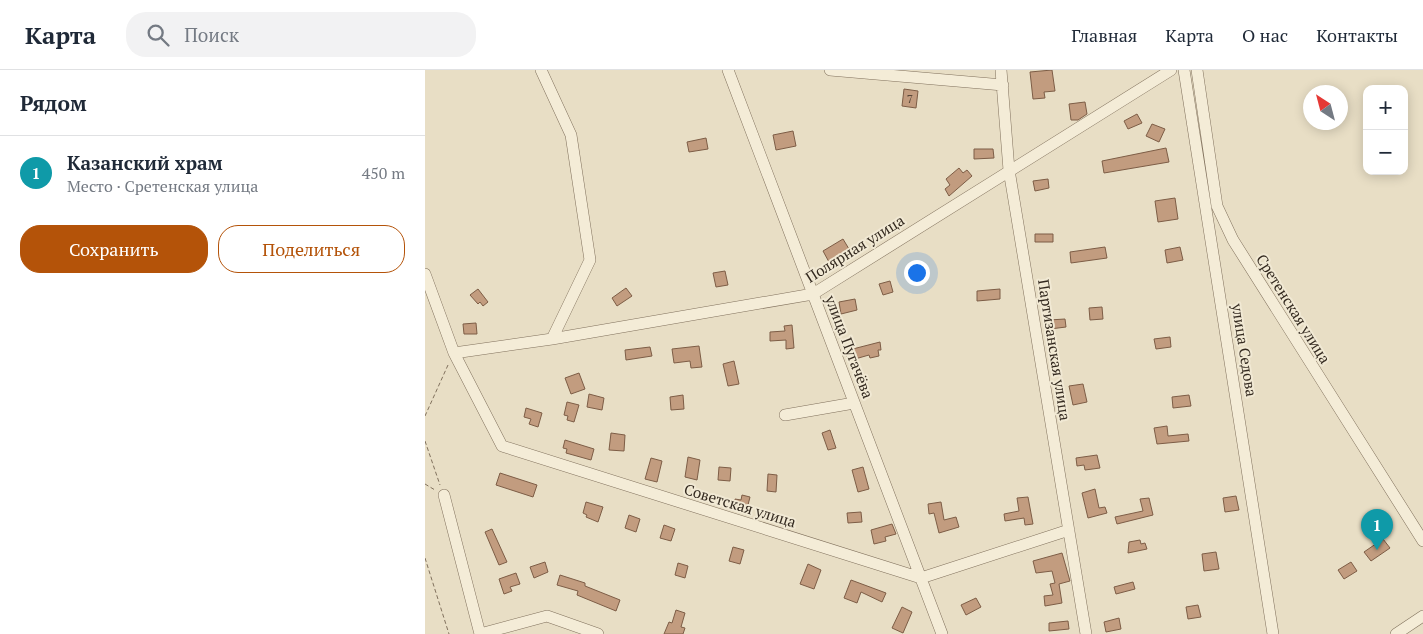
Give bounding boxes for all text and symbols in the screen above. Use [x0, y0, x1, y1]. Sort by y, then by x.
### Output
search box [126, 12, 476, 57]
text: Карта [25, 19, 96, 51]
icon: search [144, 21, 172, 49]
text: Поиск [184, 22, 239, 47]
text: Главная [1071, 23, 1137, 47]
text: Карта [1165, 23, 1214, 47]
text: О нас [1242, 23, 1288, 47]
text: Контакты [1316, 23, 1398, 47]
north arrow [1303, 85, 1348, 130]
map controls [1363, 85, 1408, 175]
button: + [1363, 85, 1408, 130]
text: Рядом [20, 89, 87, 117]
house number: 7 [907, 91, 913, 106]
button: − [1363, 130, 1408, 175]
text: Казанский храм [67, 150, 223, 175]
text: 1 [31, 162, 41, 184]
text: 450 m [362, 162, 405, 184]
text: Место · Сретенская улица [67, 175, 258, 197]
street label: Полярная улица [801, 210, 908, 287]
button: Сохранить [20, 225, 208, 273]
button: Поделиться [218, 225, 405, 273]
street label: Сретенская улица [1252, 250, 1336, 367]
your location [904, 260, 930, 286]
street label: Партизанская улица [1034, 278, 1076, 422]
street label: улица Пугачёва [821, 291, 879, 401]
street label: улица Седова [1228, 301, 1262, 398]
street label: Советская улица [682, 479, 799, 532]
pin: 1 [1361, 509, 1393, 550]

